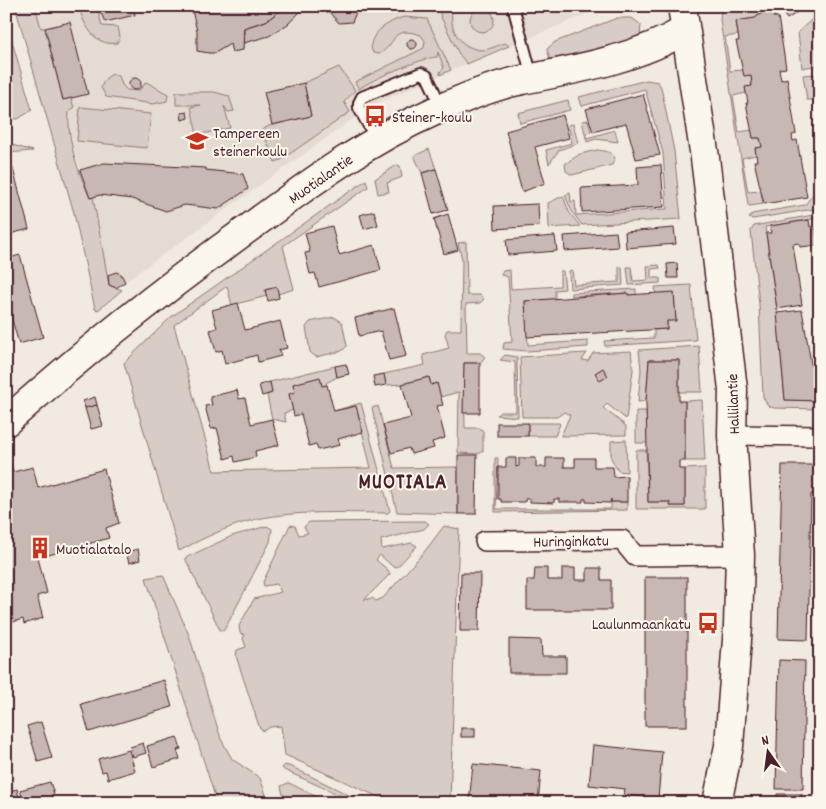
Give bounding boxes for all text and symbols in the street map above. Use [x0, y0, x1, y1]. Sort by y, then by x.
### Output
bus stop icon: Steiner-koulu [362, 103, 388, 129]
place label: Steiner-koulu [392, 107, 472, 130]
place label: Tampereen steinerkoulu [213, 123, 287, 164]
school or university icon: Tampereen steinerkoulu [184, 128, 210, 154]
street label: Muotialantie [284, 149, 358, 211]
street label: Hallilantie [722, 373, 747, 435]
district label: MUOTIALA [359, 469, 447, 499]
street label: Huringinkatu [533, 530, 609, 555]
building icon: Muotialatalo [27, 535, 53, 561]
place label: Muotialatalo [56, 539, 131, 562]
bus stop icon: Laulunmaankatu [695, 610, 721, 636]
place label: Laulunmaankatu [592, 614, 691, 637]
north arrow [744, 726, 794, 776]
text: N [760, 731, 771, 752]

